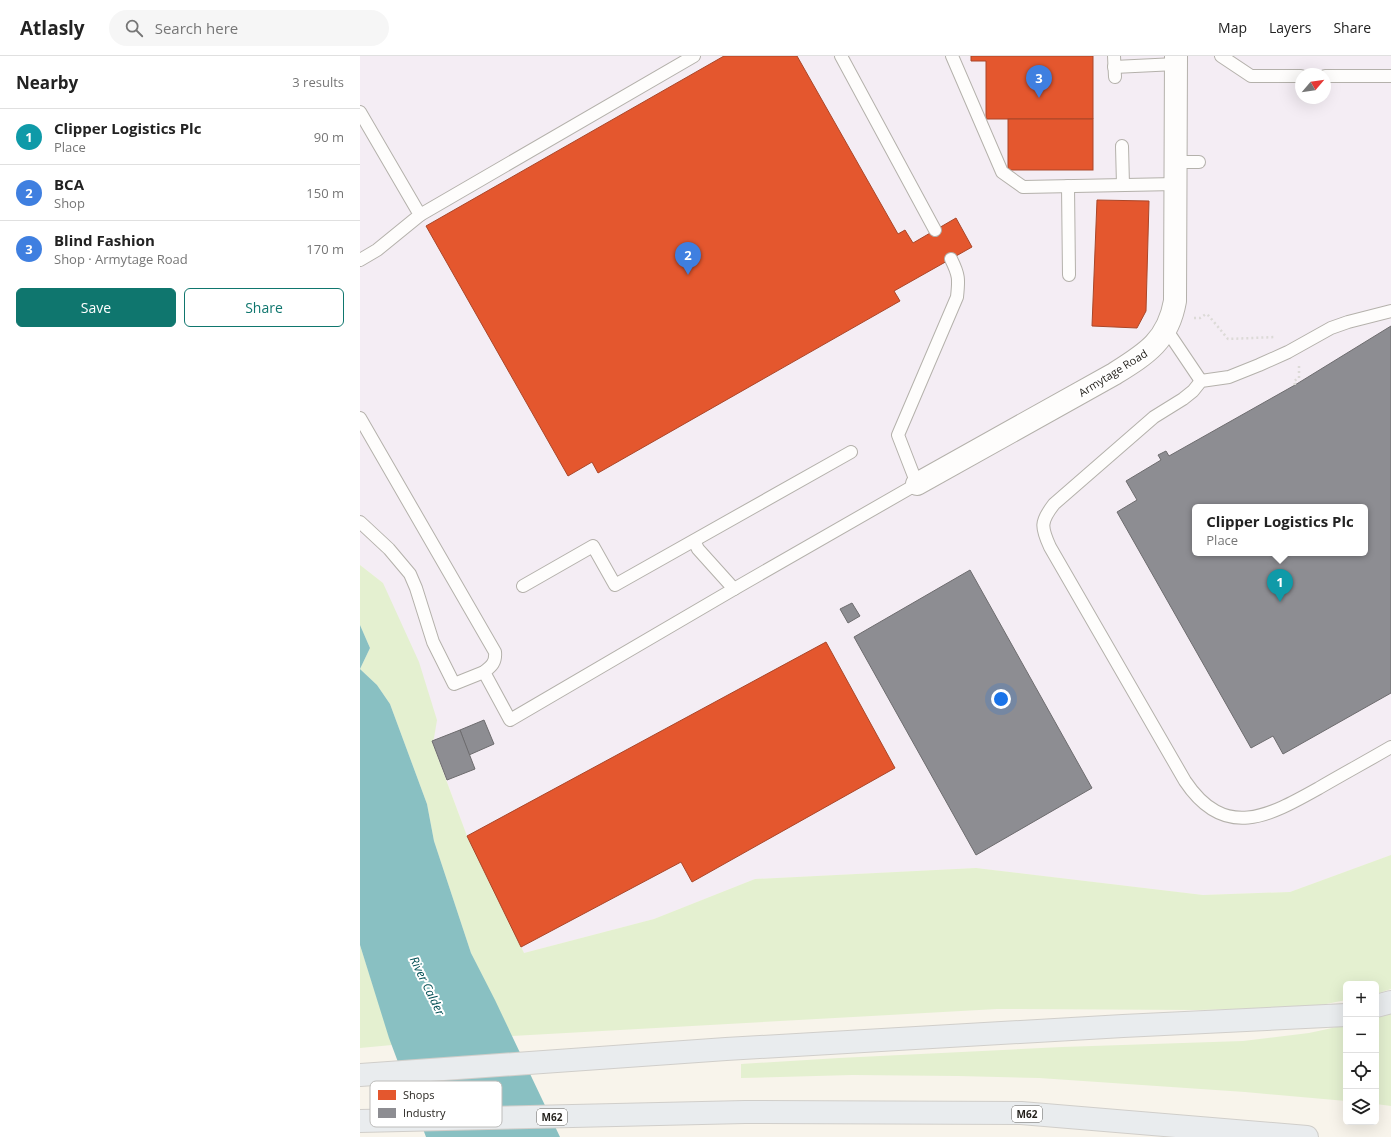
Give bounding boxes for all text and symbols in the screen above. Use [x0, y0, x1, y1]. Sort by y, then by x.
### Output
search box [109, 10, 389, 46]
text: Atlasly [20, 15, 85, 41]
icon: search [123, 17, 145, 39]
text: Search here [155, 18, 238, 38]
text: Map [1218, 18, 1247, 37]
text: Layers [1269, 18, 1311, 37]
text: Share [1333, 18, 1371, 37]
pin: 3 [1026, 65, 1052, 98]
north arrow [1295, 68, 1331, 104]
text: Nearby [16, 71, 78, 94]
text: 3 results [292, 73, 344, 91]
text: Clipper Logistics Plc [54, 118, 201, 138]
text: 1 [25, 128, 33, 146]
text: 90 m [314, 128, 344, 146]
text: Place [54, 138, 86, 156]
text: BCA [54, 174, 84, 194]
text: 2 [25, 184, 33, 202]
text: 150 m [306, 184, 344, 202]
text: Shop [54, 194, 85, 212]
text: Blind Fashion [54, 230, 155, 250]
text: 3 [25, 240, 33, 258]
text: 170 m [306, 240, 344, 258]
pin: 2 [675, 242, 701, 275]
text: Shop · Armytage Road [54, 250, 188, 268]
button: Save [16, 288, 176, 327]
button: Share [184, 288, 344, 327]
street label: Armytage Road [1076, 345, 1150, 400]
popup [1192, 504, 1368, 556]
text: Clipper Logistics Plc [1206, 511, 1354, 531]
text: Place [1206, 531, 1238, 549]
pin: 1 [1267, 569, 1293, 602]
your location [991, 689, 1011, 709]
water label: River Calder [406, 953, 450, 1019]
map controls [1343, 981, 1379, 1125]
button: + [1343, 981, 1379, 1017]
button: − [1343, 1017, 1379, 1053]
button: locate [1343, 1053, 1379, 1089]
legend [370, 1081, 502, 1127]
text: Shops [403, 1087, 434, 1102]
button: layers [1343, 1089, 1379, 1125]
text: Industry [403, 1105, 446, 1120]
road number: M62 [1012, 1106, 1042, 1122]
road number: M62 [537, 1109, 567, 1125]

